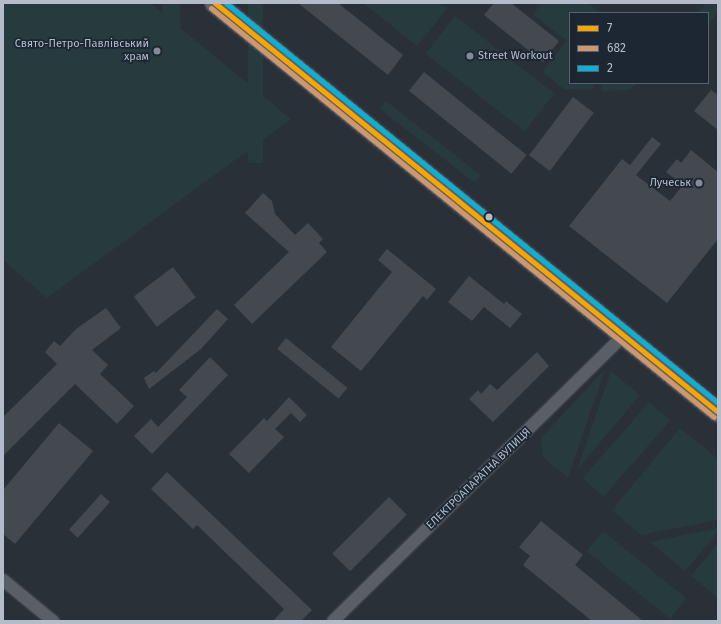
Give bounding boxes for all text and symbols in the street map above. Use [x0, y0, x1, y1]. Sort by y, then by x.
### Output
legend [569, 12, 709, 84]
text: 7 [607, 21, 612, 35]
place label: Свято-Петро-Павлівський храм [15, 38, 149, 64]
text: 682 [607, 41, 626, 55]
marker: Свято-Петро-Павлівський храм [152, 46, 162, 56]
place label: Street Workout [478, 49, 553, 63]
marker: Street Workout [465, 51, 475, 61]
text: 2 [607, 61, 613, 75]
place label: Лучеськ [650, 176, 691, 190]
marker: Лучеськ [694, 178, 704, 188]
unlabelled marker [484, 212, 494, 222]
street label: ЕЛЕКТРОАПАРАТНА ВУЛИЦЯ [424, 426, 534, 532]

